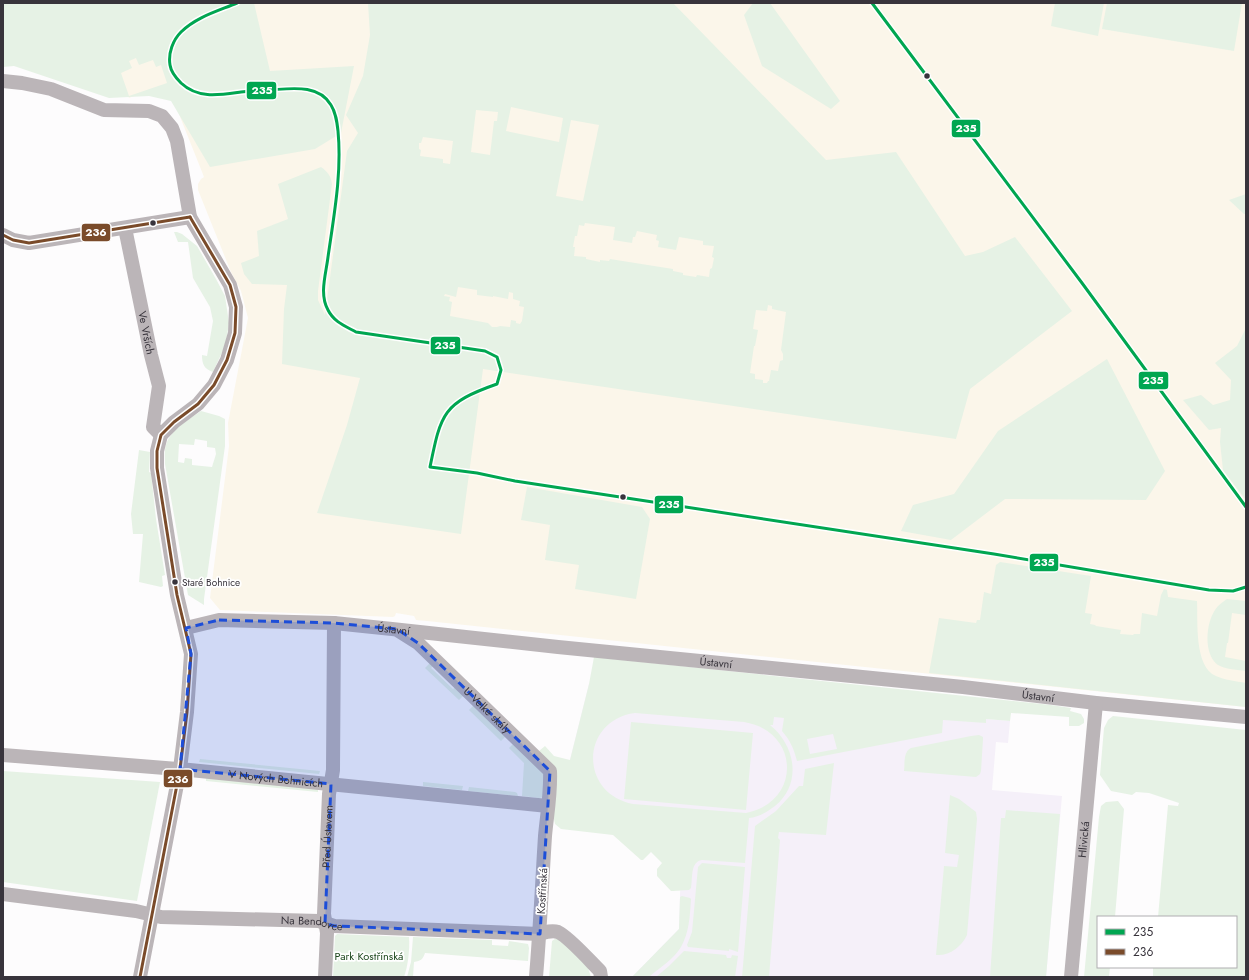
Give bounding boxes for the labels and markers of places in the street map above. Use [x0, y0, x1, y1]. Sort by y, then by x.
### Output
unlabelled marker [922, 71, 932, 81]
unlabelled marker [148, 218, 158, 228]
unlabelled marker [618, 492, 628, 502]
place label: Staré Bohnice [182, 575, 240, 590]
marker: Staré Bohnice [170, 577, 180, 587]

